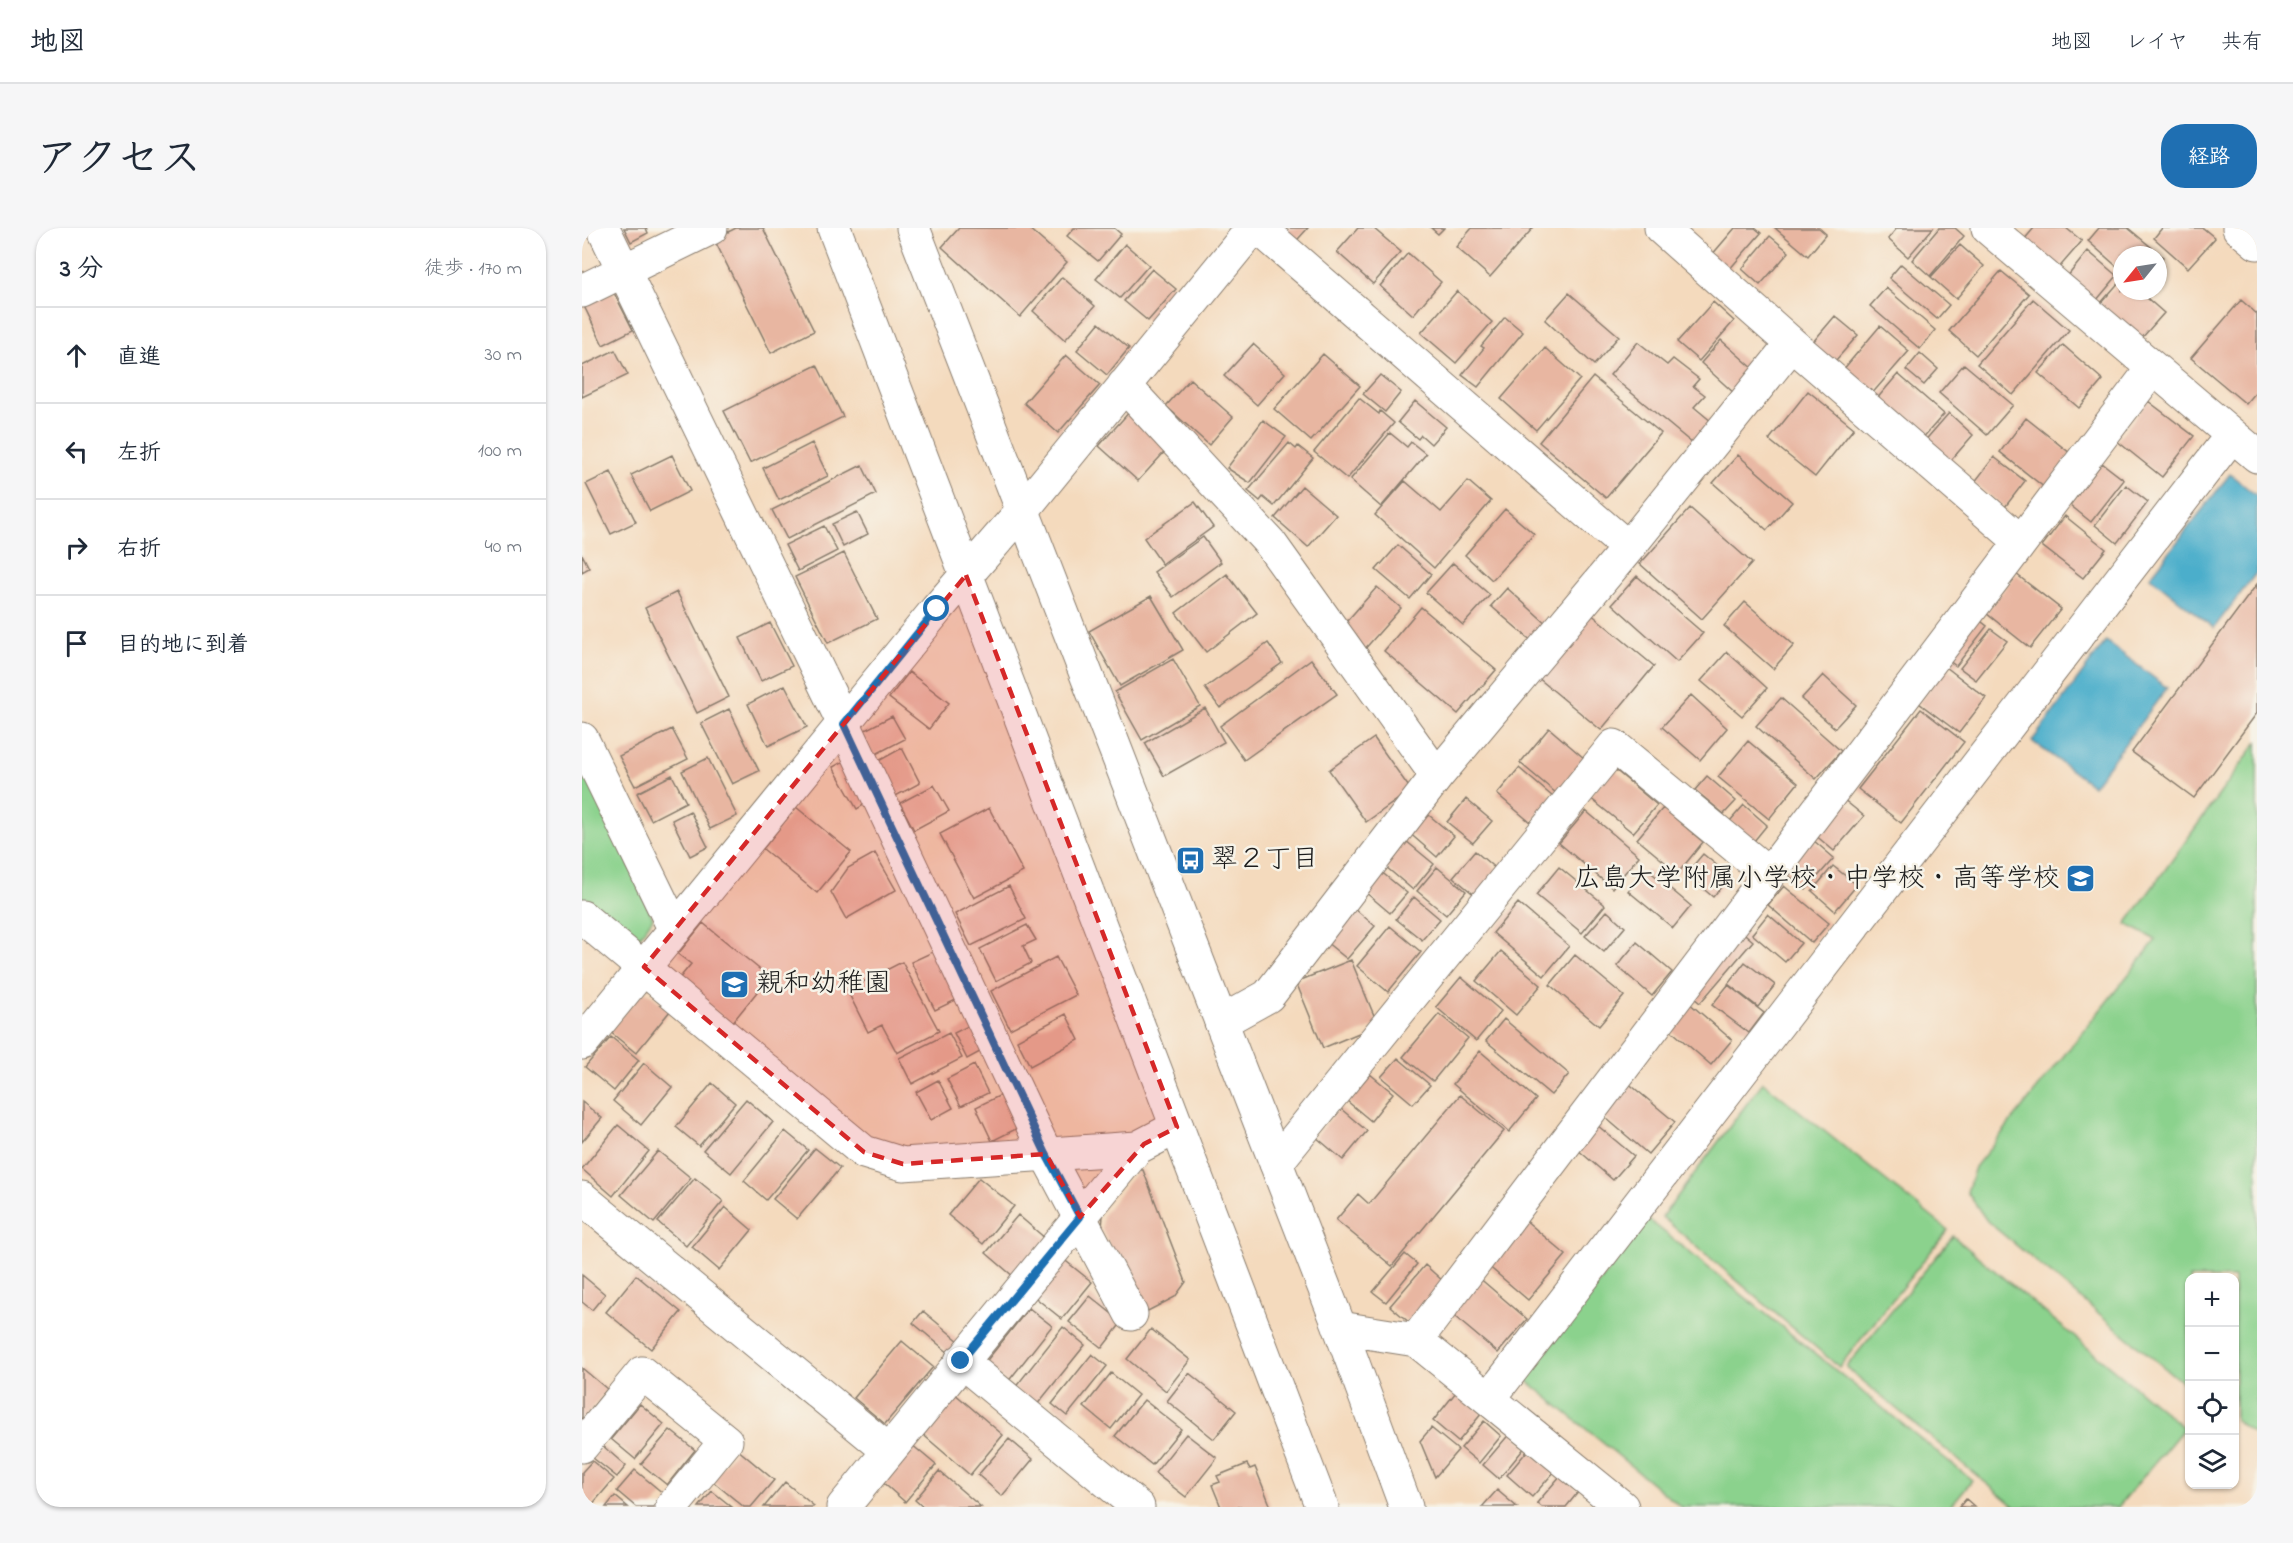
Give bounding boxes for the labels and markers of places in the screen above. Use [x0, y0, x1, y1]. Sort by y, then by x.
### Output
place label: 翠２丁目 [1211, 841, 1319, 880]
bus stop icon: 翠２丁目 [1174, 844, 1206, 876]
place label: 広島大学附属小学校・中学校・高等学校 [1574, 860, 2060, 899]
school or university icon: 広島大学附属小学校・中学校・高等学校 [2065, 863, 2097, 895]
place label: 親和幼稚園 [756, 965, 891, 1004]
school or university icon: 親和幼稚園 [719, 968, 751, 1000]

